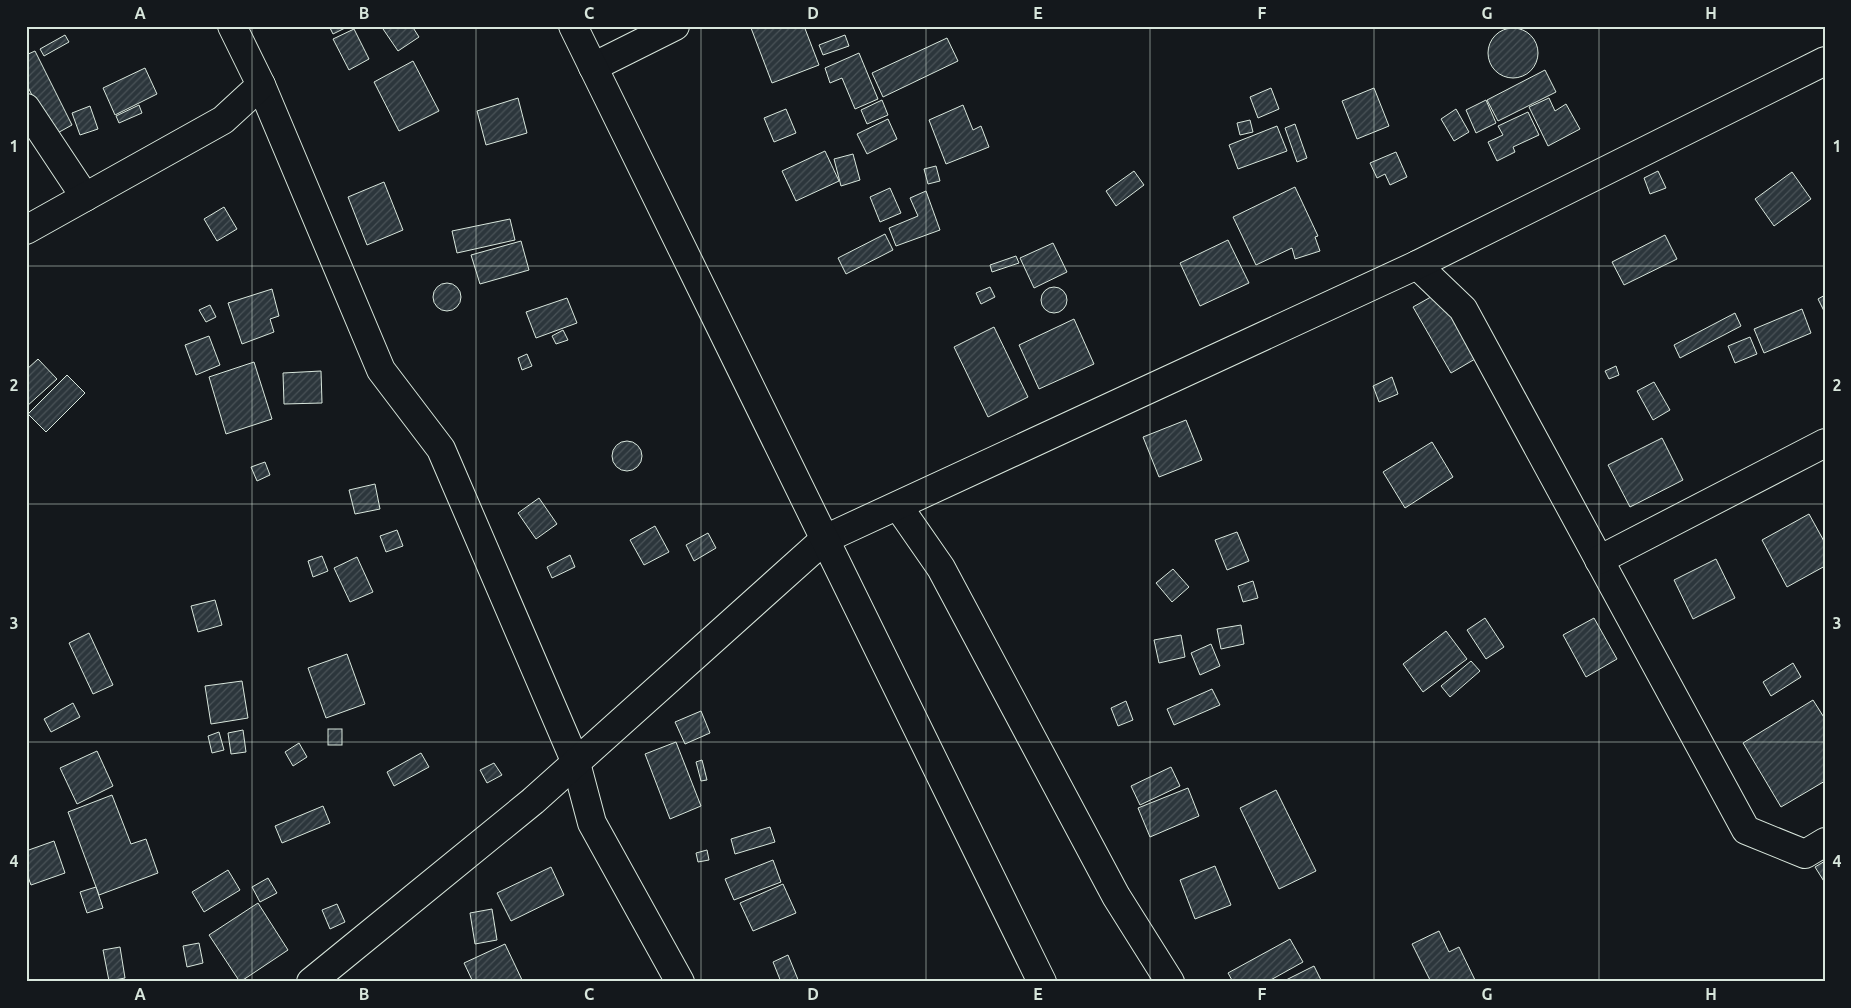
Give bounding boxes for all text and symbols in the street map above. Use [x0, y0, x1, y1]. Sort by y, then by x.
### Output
text: A [134, 4, 146, 22]
text: B [359, 4, 369, 22]
text: C [584, 4, 594, 22]
text: D [807, 4, 819, 22]
text: E [1033, 4, 1043, 22]
text: F [1258, 4, 1267, 22]
text: G [1481, 4, 1493, 22]
text: H [1705, 4, 1717, 22]
text: 1 [9, 137, 19, 155]
text: 1 [1832, 137, 1842, 155]
text: 2 [9, 376, 19, 394]
text: 2 [1832, 376, 1842, 394]
text: 3 [9, 614, 19, 632]
text: 3 [1832, 614, 1842, 632]
text: 4 [9, 852, 19, 870]
text: 4 [1832, 852, 1842, 870]
text: A [134, 985, 146, 1003]
text: B [359, 985, 369, 1003]
text: C [584, 985, 594, 1003]
text: D [807, 985, 819, 1003]
text: E [1033, 985, 1043, 1003]
text: F [1258, 985, 1267, 1003]
text: G [1481, 985, 1493, 1003]
text: H [1705, 985, 1717, 1003]

